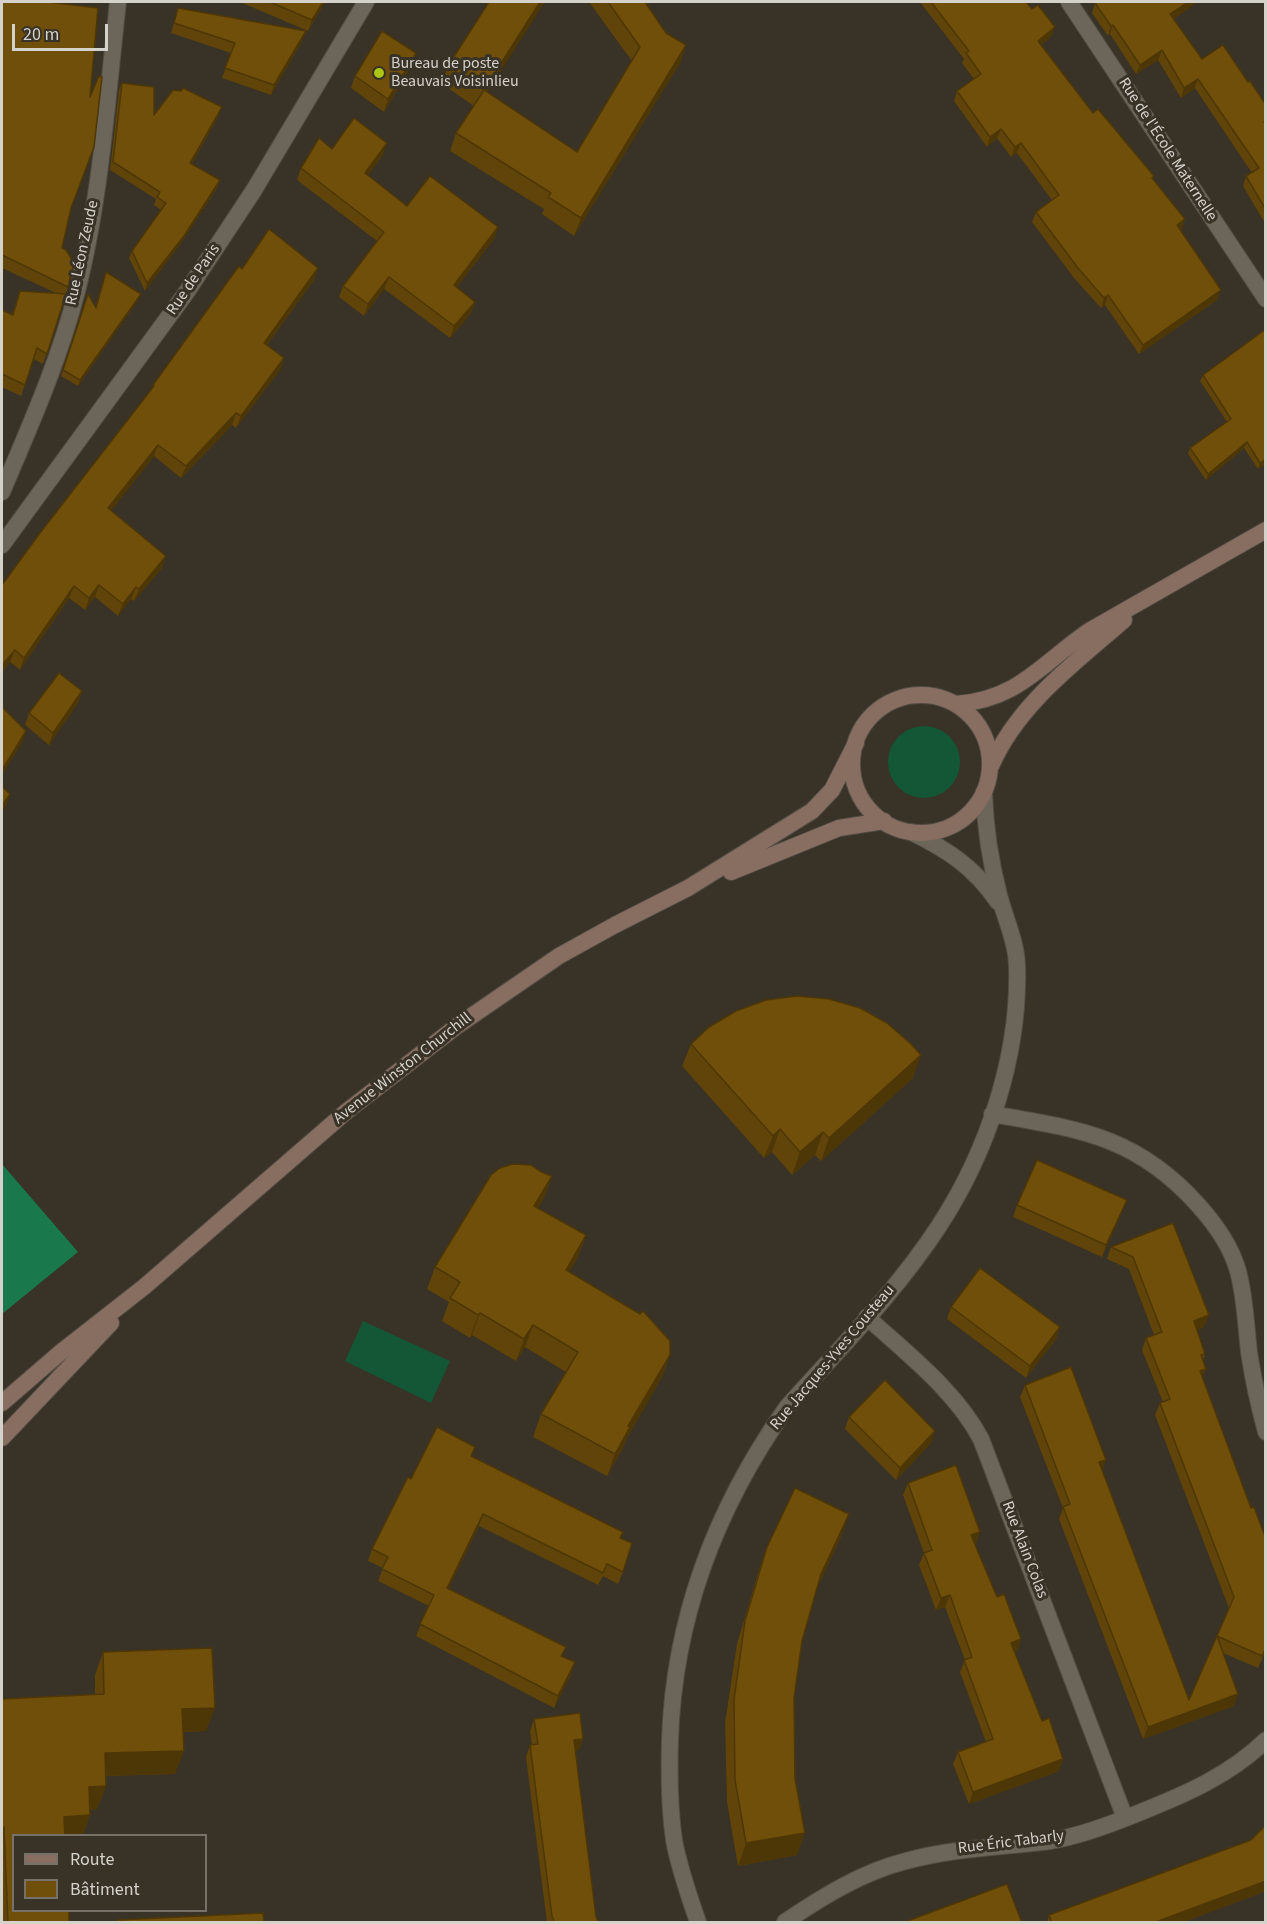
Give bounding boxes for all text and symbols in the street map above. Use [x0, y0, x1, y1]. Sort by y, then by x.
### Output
scale bar [15, 12, 111, 50]
text: 20 m [23, 22, 59, 47]
place label: Bureau de poste Beauvais Voisinlieu [391, 54, 519, 92]
marker: Bureau de poste Beauvais Voisinlieu [372, 66, 386, 80]
street label: Rue de l'École Maternelle [1113, 75, 1221, 225]
street label: Rue Léon Zeude [63, 199, 103, 307]
street label: Rue de Paris [163, 241, 225, 319]
street label: Avenue Winston Churchill [330, 1009, 476, 1129]
street label: Rue Jacques-Yves Cousteau [767, 1282, 899, 1434]
street label: Rue Alain Colas [997, 1499, 1051, 1601]
street label: Rue Éric Tabarly [957, 1827, 1065, 1859]
legend [12, 1834, 207, 1912]
text: Route [70, 1847, 114, 1872]
text: Bâtiment [70, 1877, 140, 1902]

